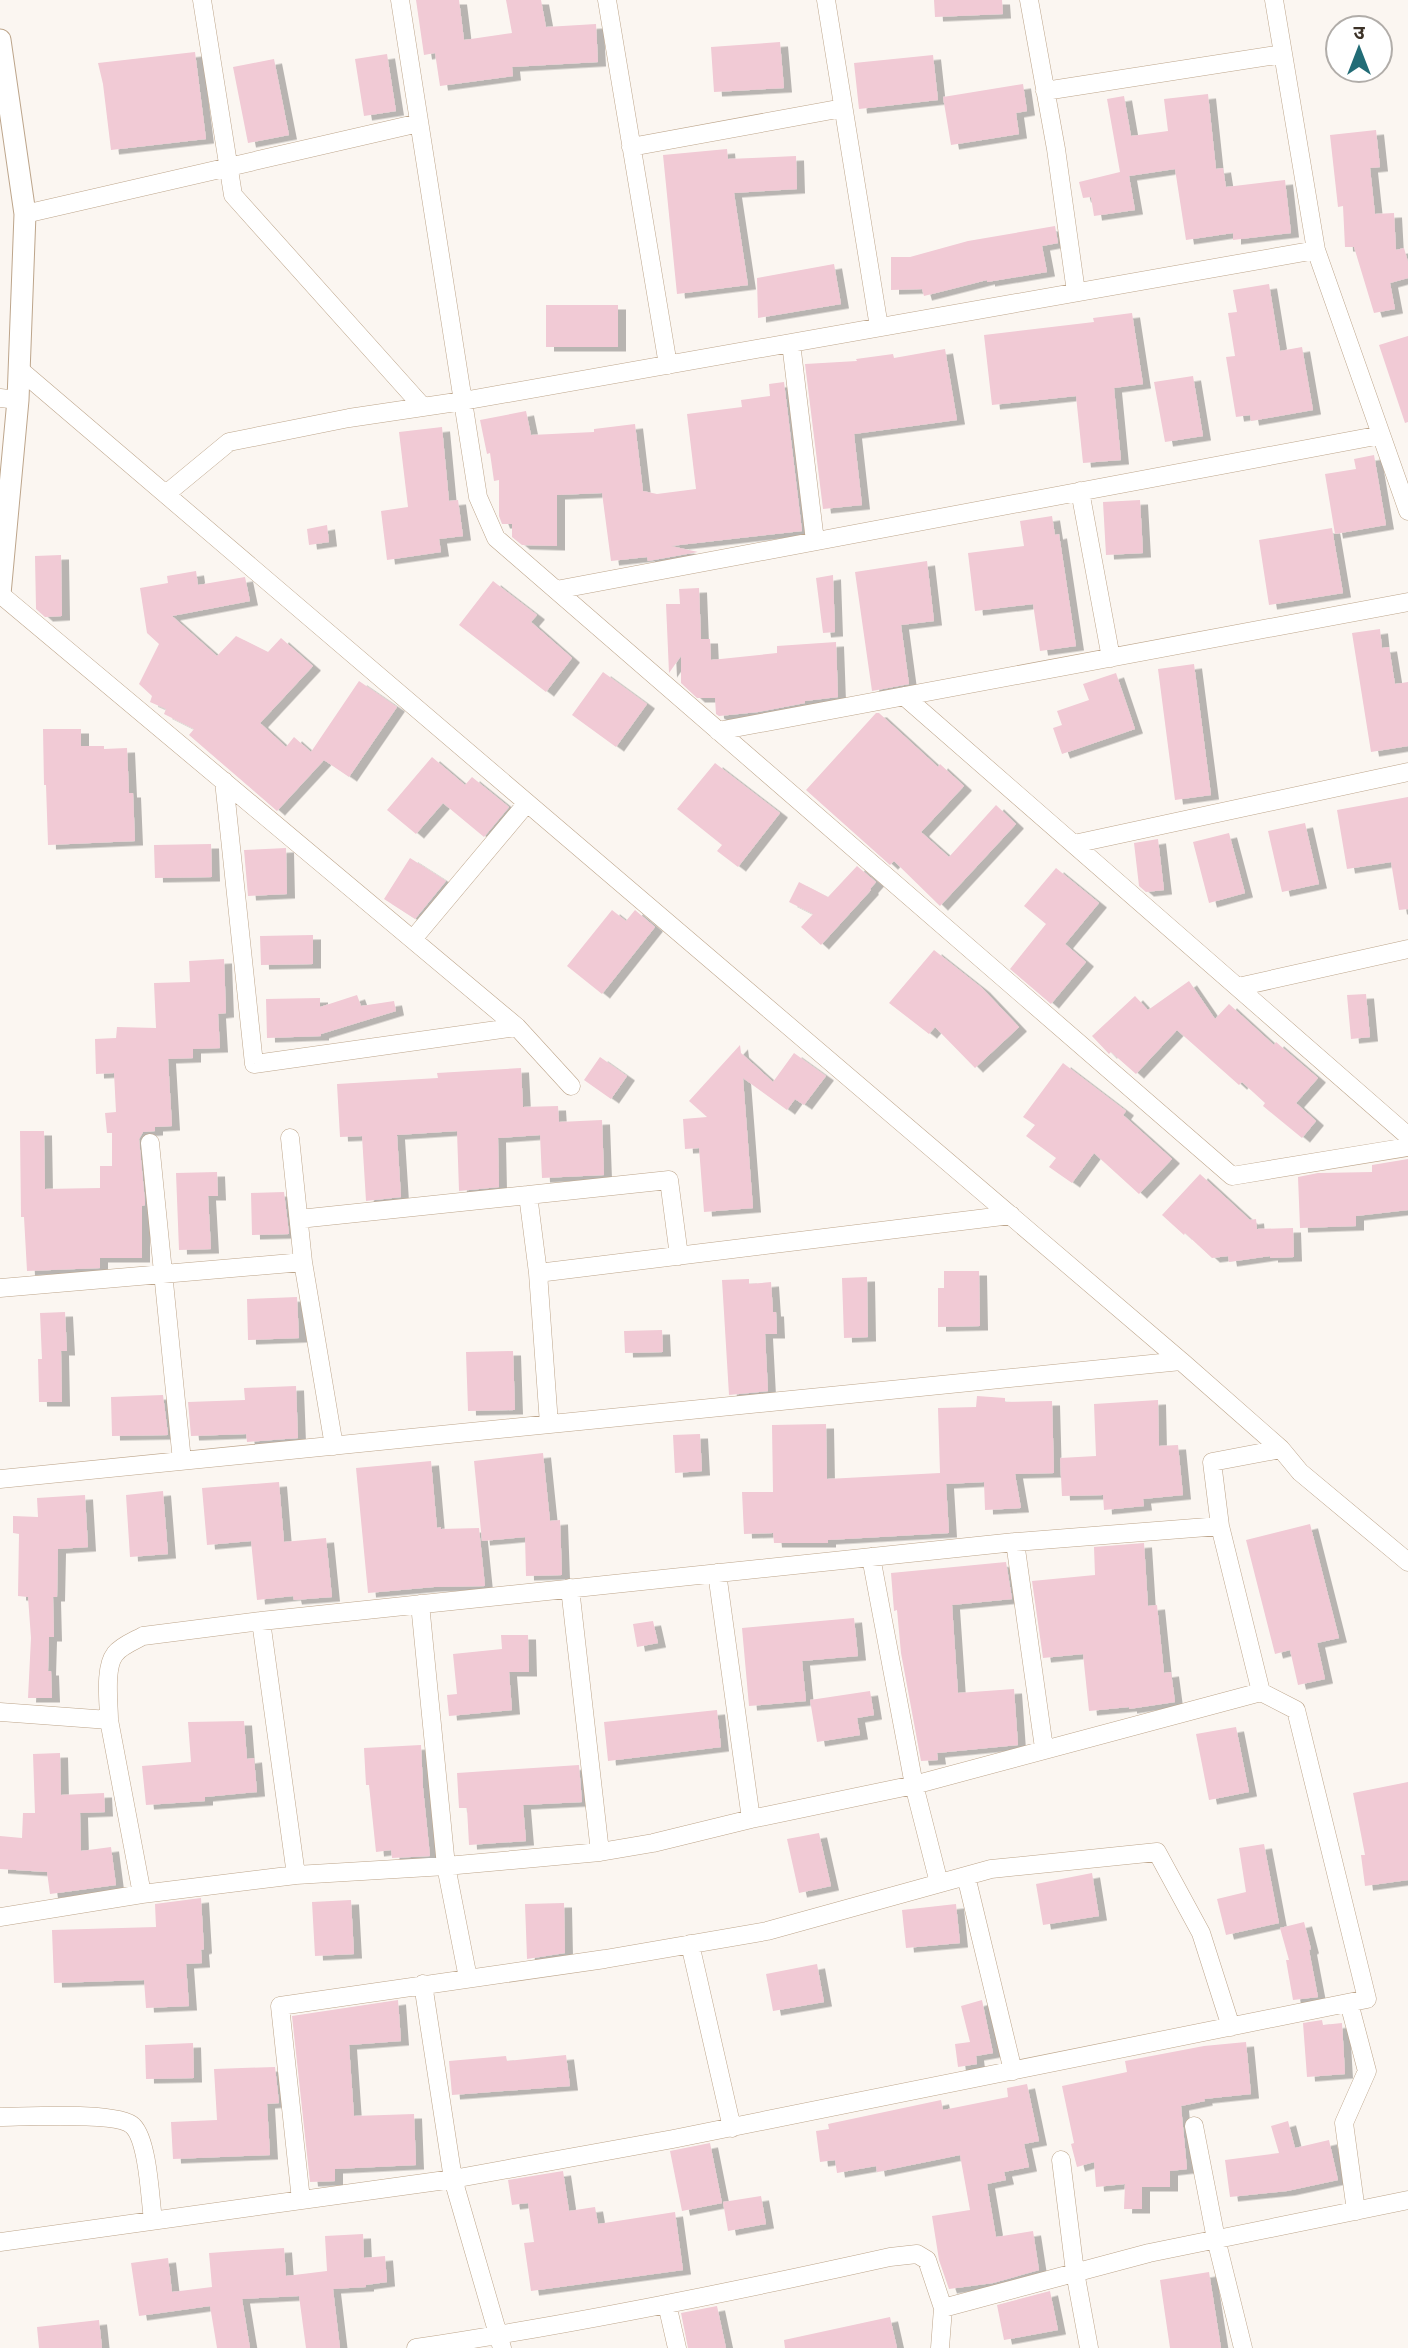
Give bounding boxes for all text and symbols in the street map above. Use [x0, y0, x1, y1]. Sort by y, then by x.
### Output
north arrow [1324, 14, 1394, 84]
text: उ [1353, 20, 1365, 44]

